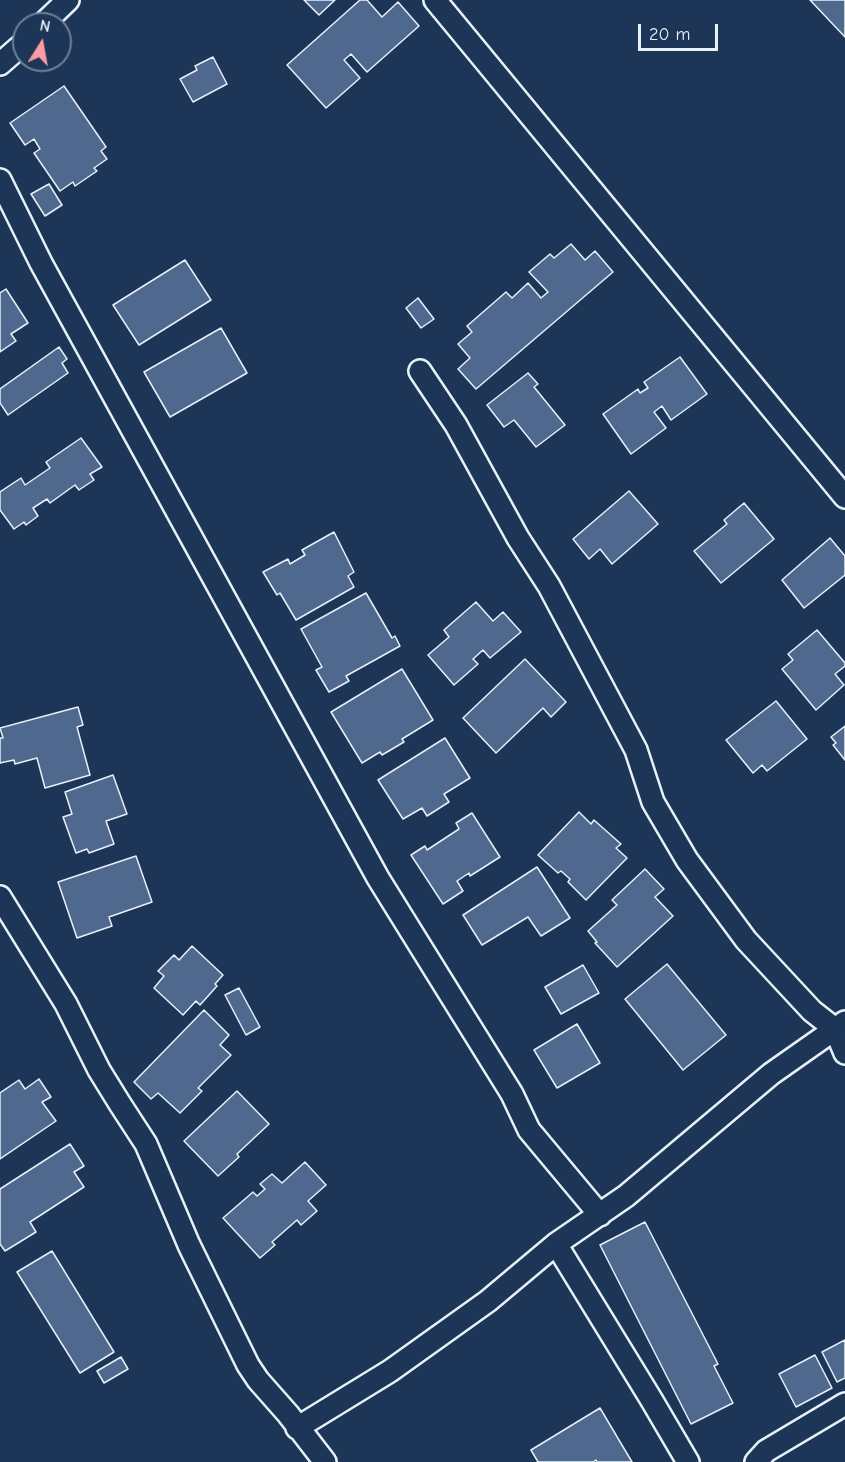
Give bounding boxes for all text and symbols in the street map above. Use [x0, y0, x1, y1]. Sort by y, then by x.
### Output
north arrow [12, 12, 72, 72]
scale bar [641, 12, 720, 50]
text: N [38, 16, 52, 36]
text: 20 m [649, 24, 690, 45]

